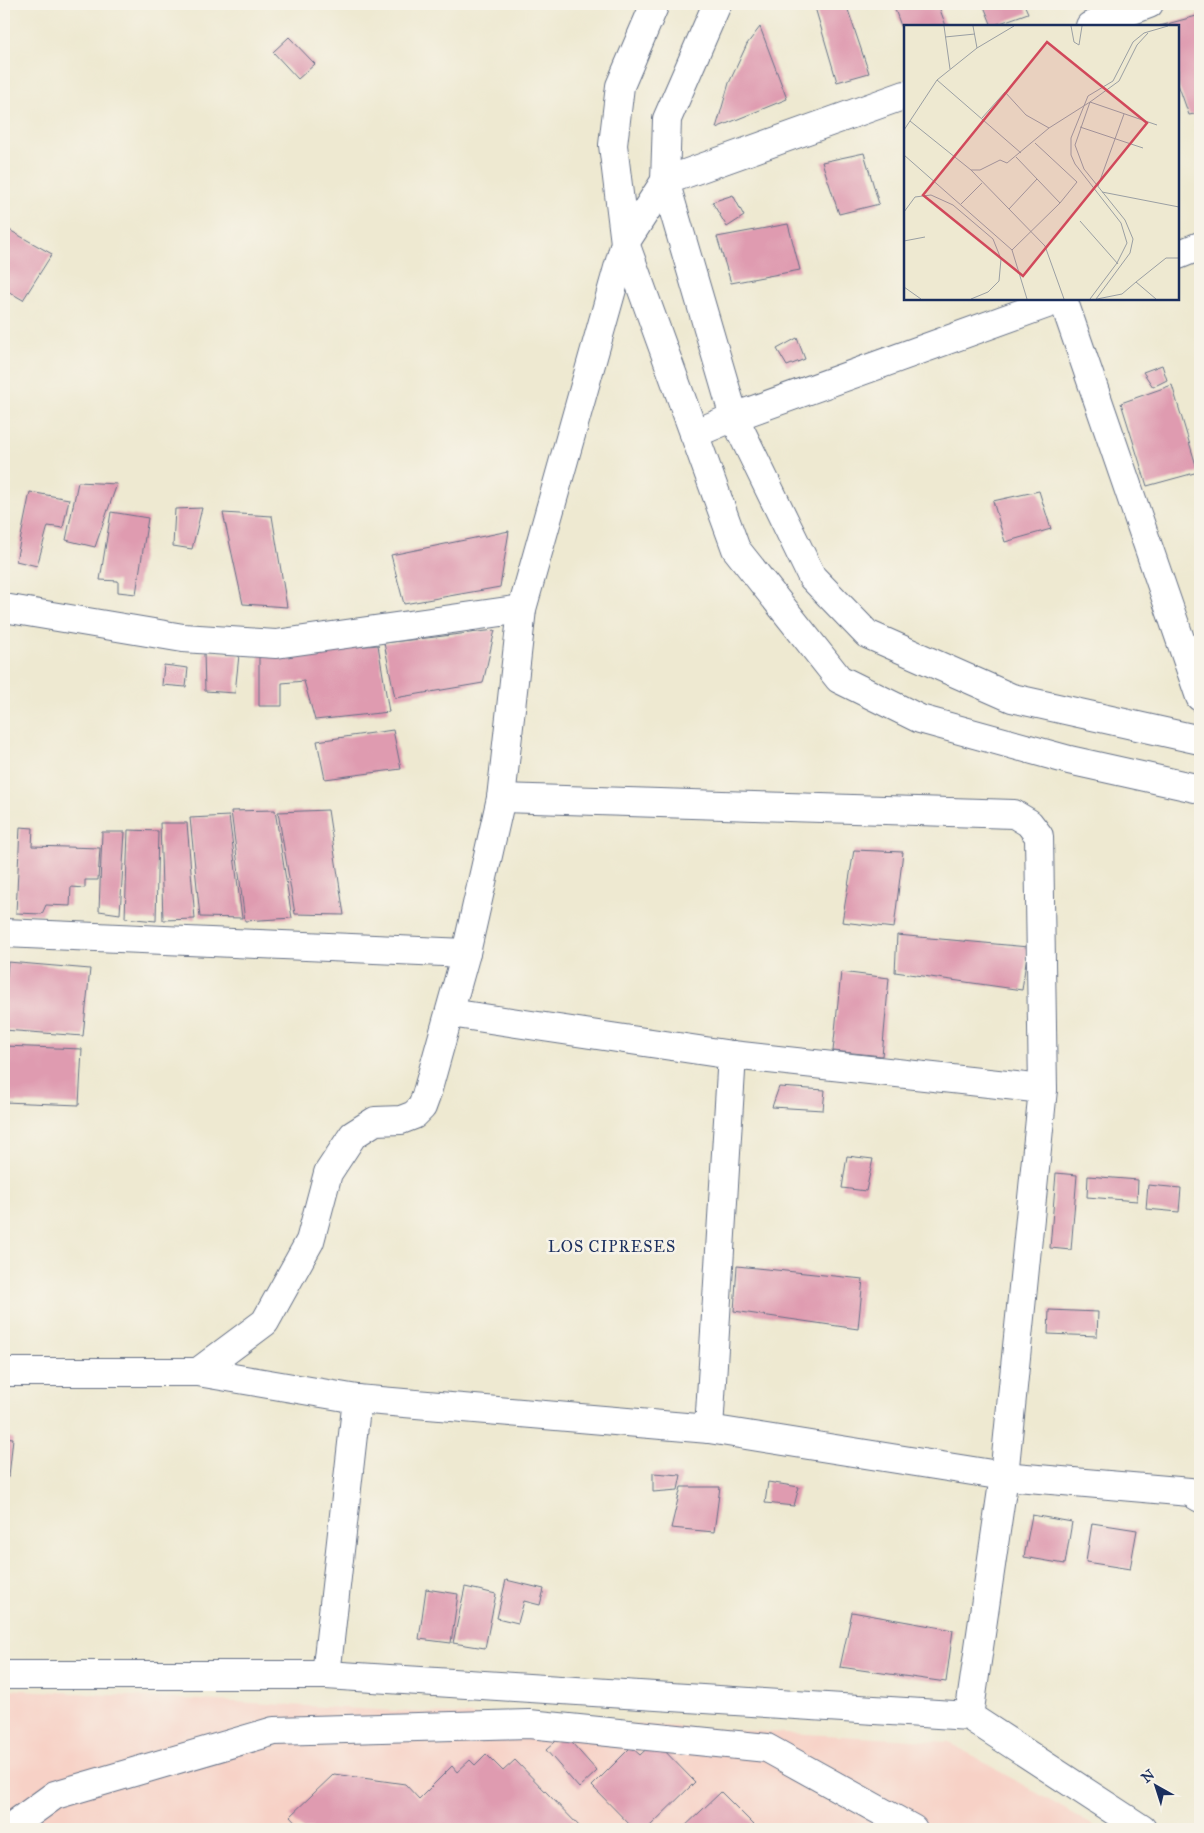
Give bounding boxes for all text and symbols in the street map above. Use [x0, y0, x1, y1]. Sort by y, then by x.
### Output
inset map [904, 25, 1179, 300]
district label: LOS CIPRESES [548, 1237, 676, 1256]
north arrow [1132, 1760, 1182, 1810]
text: N [1138, 1766, 1158, 1787]

